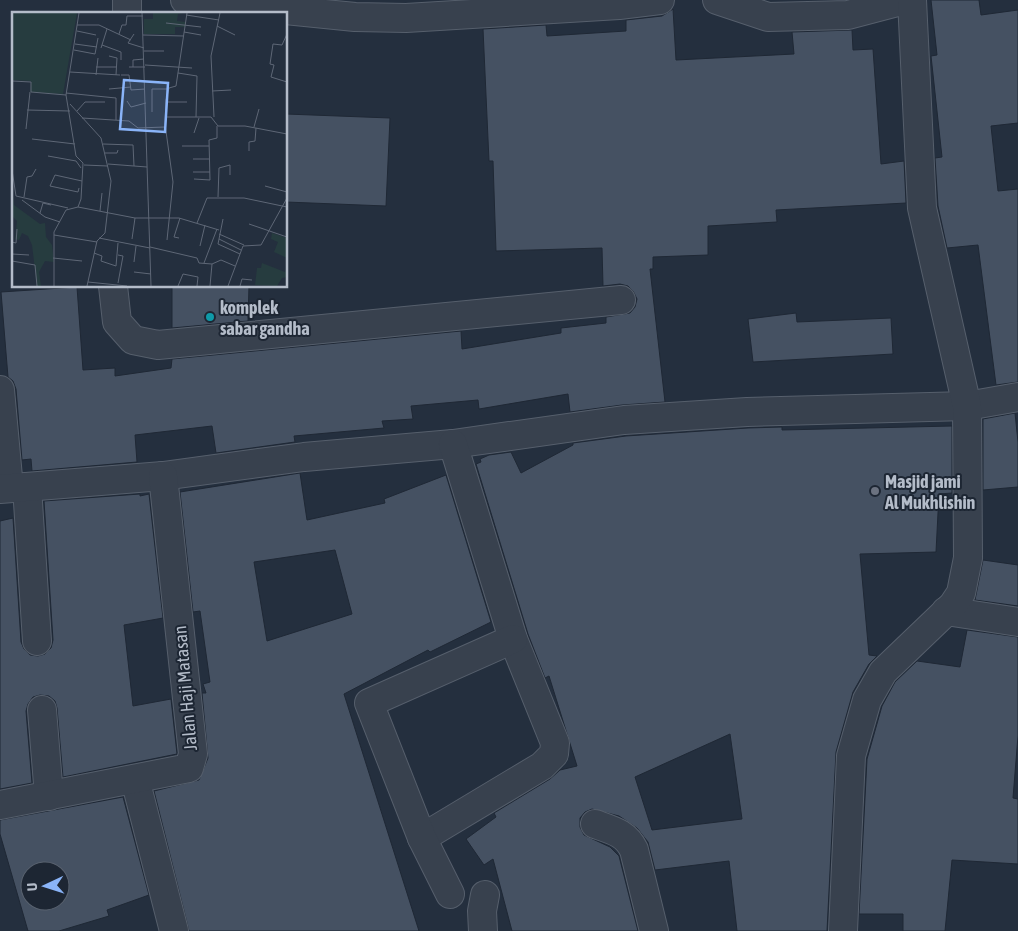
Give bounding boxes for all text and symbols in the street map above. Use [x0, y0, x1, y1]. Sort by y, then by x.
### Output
inset map [12, 12, 288, 288]
place label: komplek sabar gandha [220, 297, 310, 339]
marker: komplek sabar gandha [204, 311, 216, 323]
place label: Masjid jami Al Mukhlishin [884, 471, 976, 513]
marker: Masjid jami Al Mukhlishin [869, 485, 881, 497]
street label: Jalan Haji Matasan [169, 625, 201, 751]
north arrow [20, 861, 70, 911]
text: U [24, 882, 40, 892]

